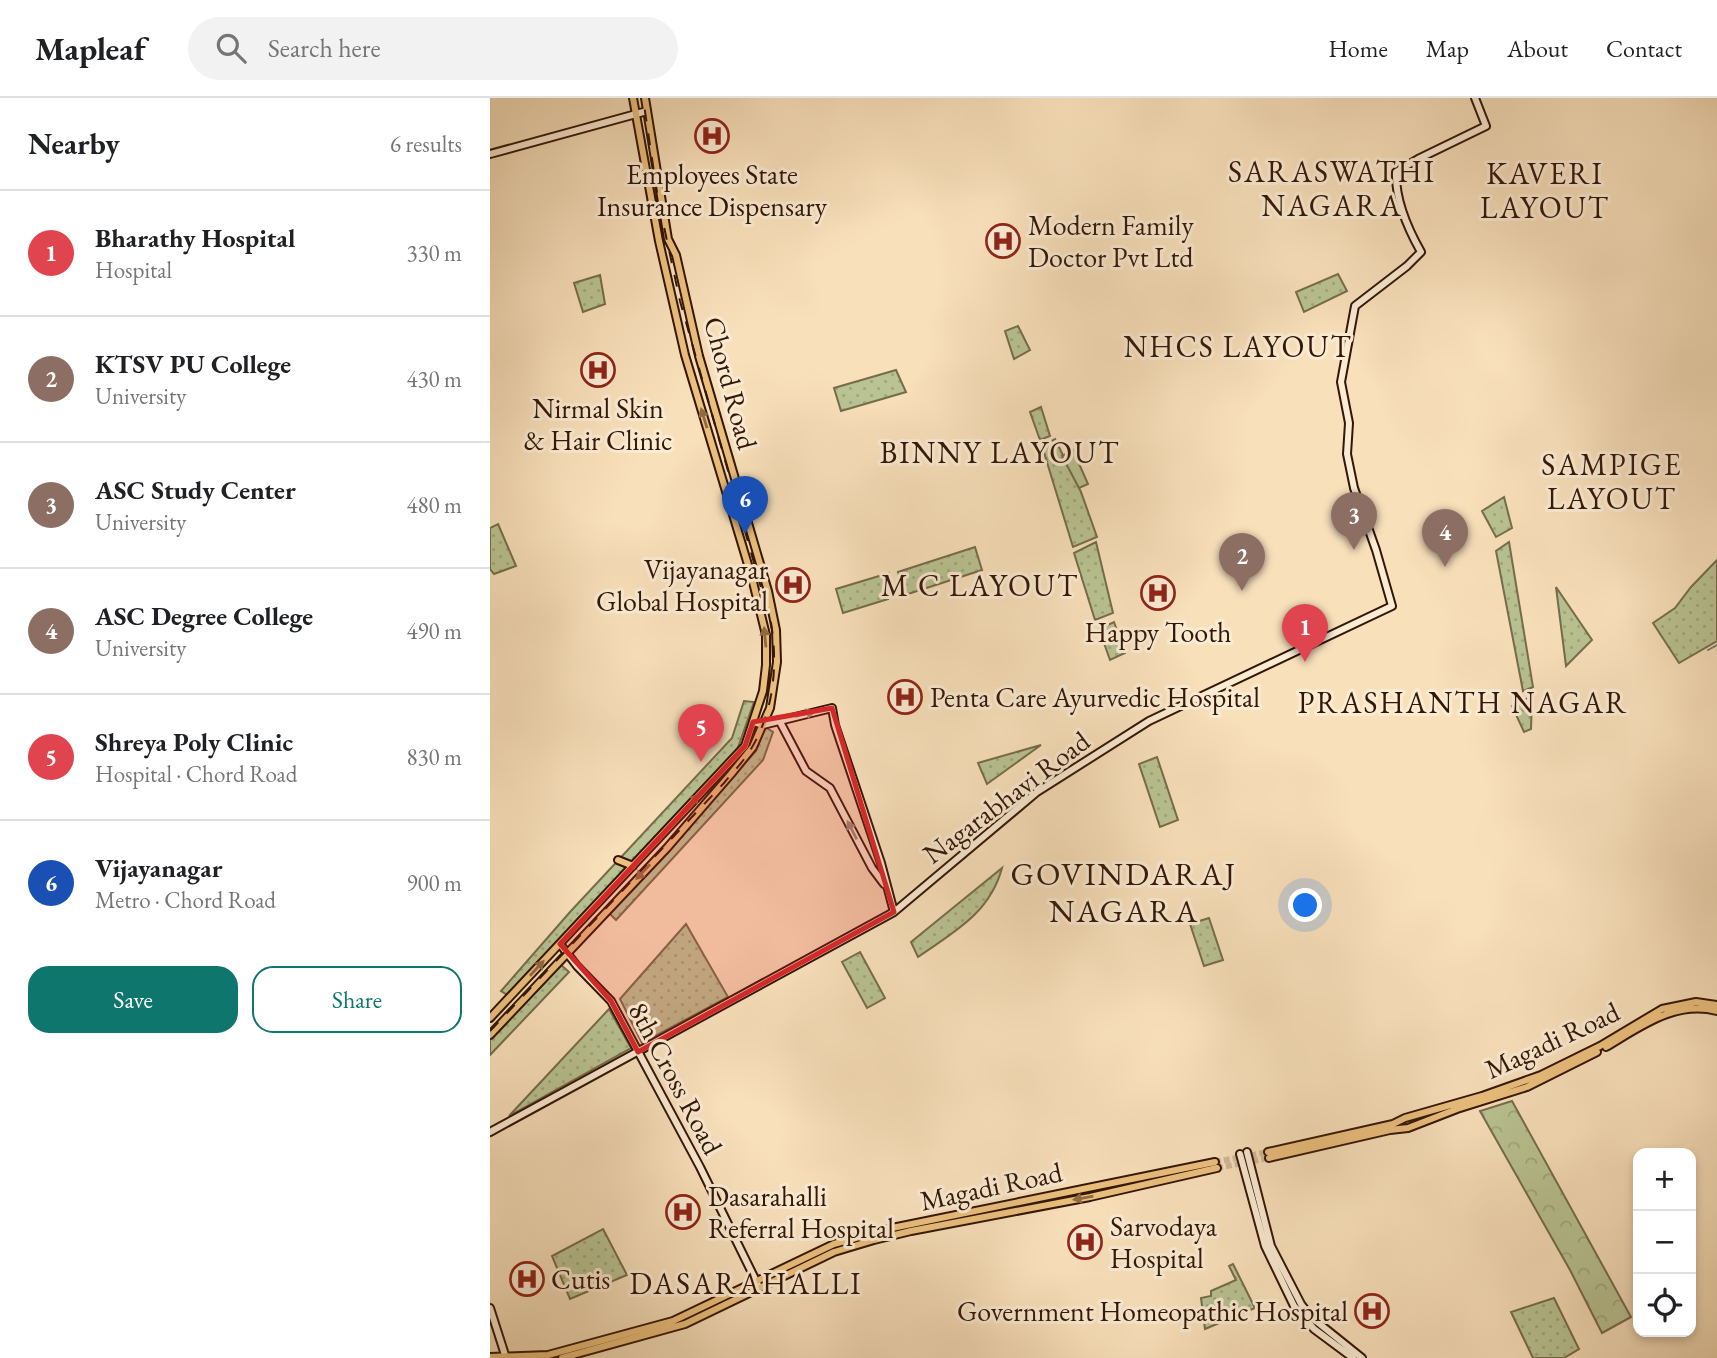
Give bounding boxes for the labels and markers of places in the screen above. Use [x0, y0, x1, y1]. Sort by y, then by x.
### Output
hospital icon: Employees State Insurance Dispensary [693, 117, 731, 155]
place label: Employees State Insurance Dispensary [597, 156, 828, 224]
place label: Modern Family Doctor Pvt Ltd [1028, 207, 1194, 275]
hospital icon: Modern Family Doctor Pvt Ltd [984, 222, 1022, 260]
hospital icon: Nirmal Skin & Hair Clinic [579, 351, 617, 389]
place label: Nirmal Skin & Hair Clinic [524, 390, 672, 458]
pin: 6 [722, 476, 768, 534]
pin: 3 [1331, 492, 1377, 550]
pin: 4 [1422, 509, 1468, 567]
pin: 2 [1219, 533, 1265, 591]
place label: Vijayanagar Global Hospital [596, 551, 769, 619]
hospital icon: Vijayanagar Global Hospital [774, 566, 812, 604]
hospital icon: Happy Tooth [1139, 574, 1177, 612]
pin: 1 [1282, 604, 1328, 662]
place label: Happy Tooth [1085, 614, 1231, 650]
hospital icon: Penta Care Ayurvedic Hospital [886, 678, 924, 716]
place label: Penta Care Ayurvedic Hospital [930, 679, 1260, 715]
pin: 5 [678, 704, 724, 762]
place label: Dasarahalli Referral Hospital [708, 1178, 894, 1246]
hospital icon: Dasarahalli Referral Hospital [664, 1193, 702, 1231]
place label: Sarvodaya Hospital [1110, 1208, 1218, 1276]
hospital icon: Sarvodaya Hospital [1066, 1223, 1104, 1261]
hospital icon: Cutis [508, 1260, 546, 1298]
place label: Cutis [551, 1261, 610, 1297]
hospital icon: Government Homeopathic Hospital [1353, 1292, 1391, 1330]
place label: Government Homeopathic Hospital [957, 1293, 1348, 1329]

